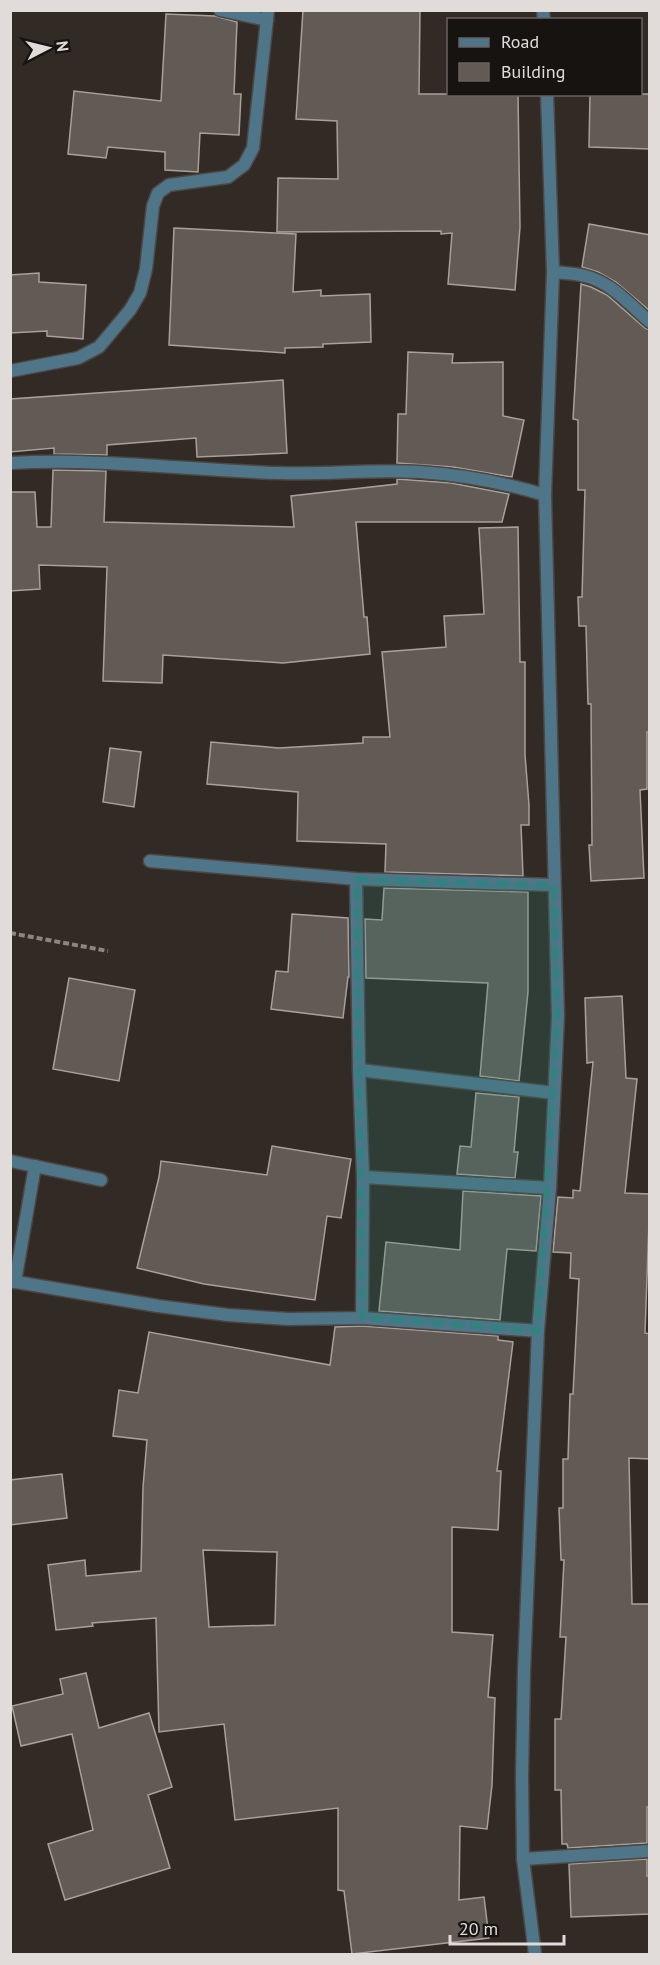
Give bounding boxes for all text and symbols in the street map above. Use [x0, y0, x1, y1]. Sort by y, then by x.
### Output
north arrow [18, 18, 78, 78]
legend [447, 18, 642, 96]
text: Road [501, 30, 539, 53]
text: N [52, 40, 73, 53]
text: Building [501, 60, 565, 83]
scale bar [450, 1908, 564, 1946]
text: 20 m [459, 1917, 498, 1940]

